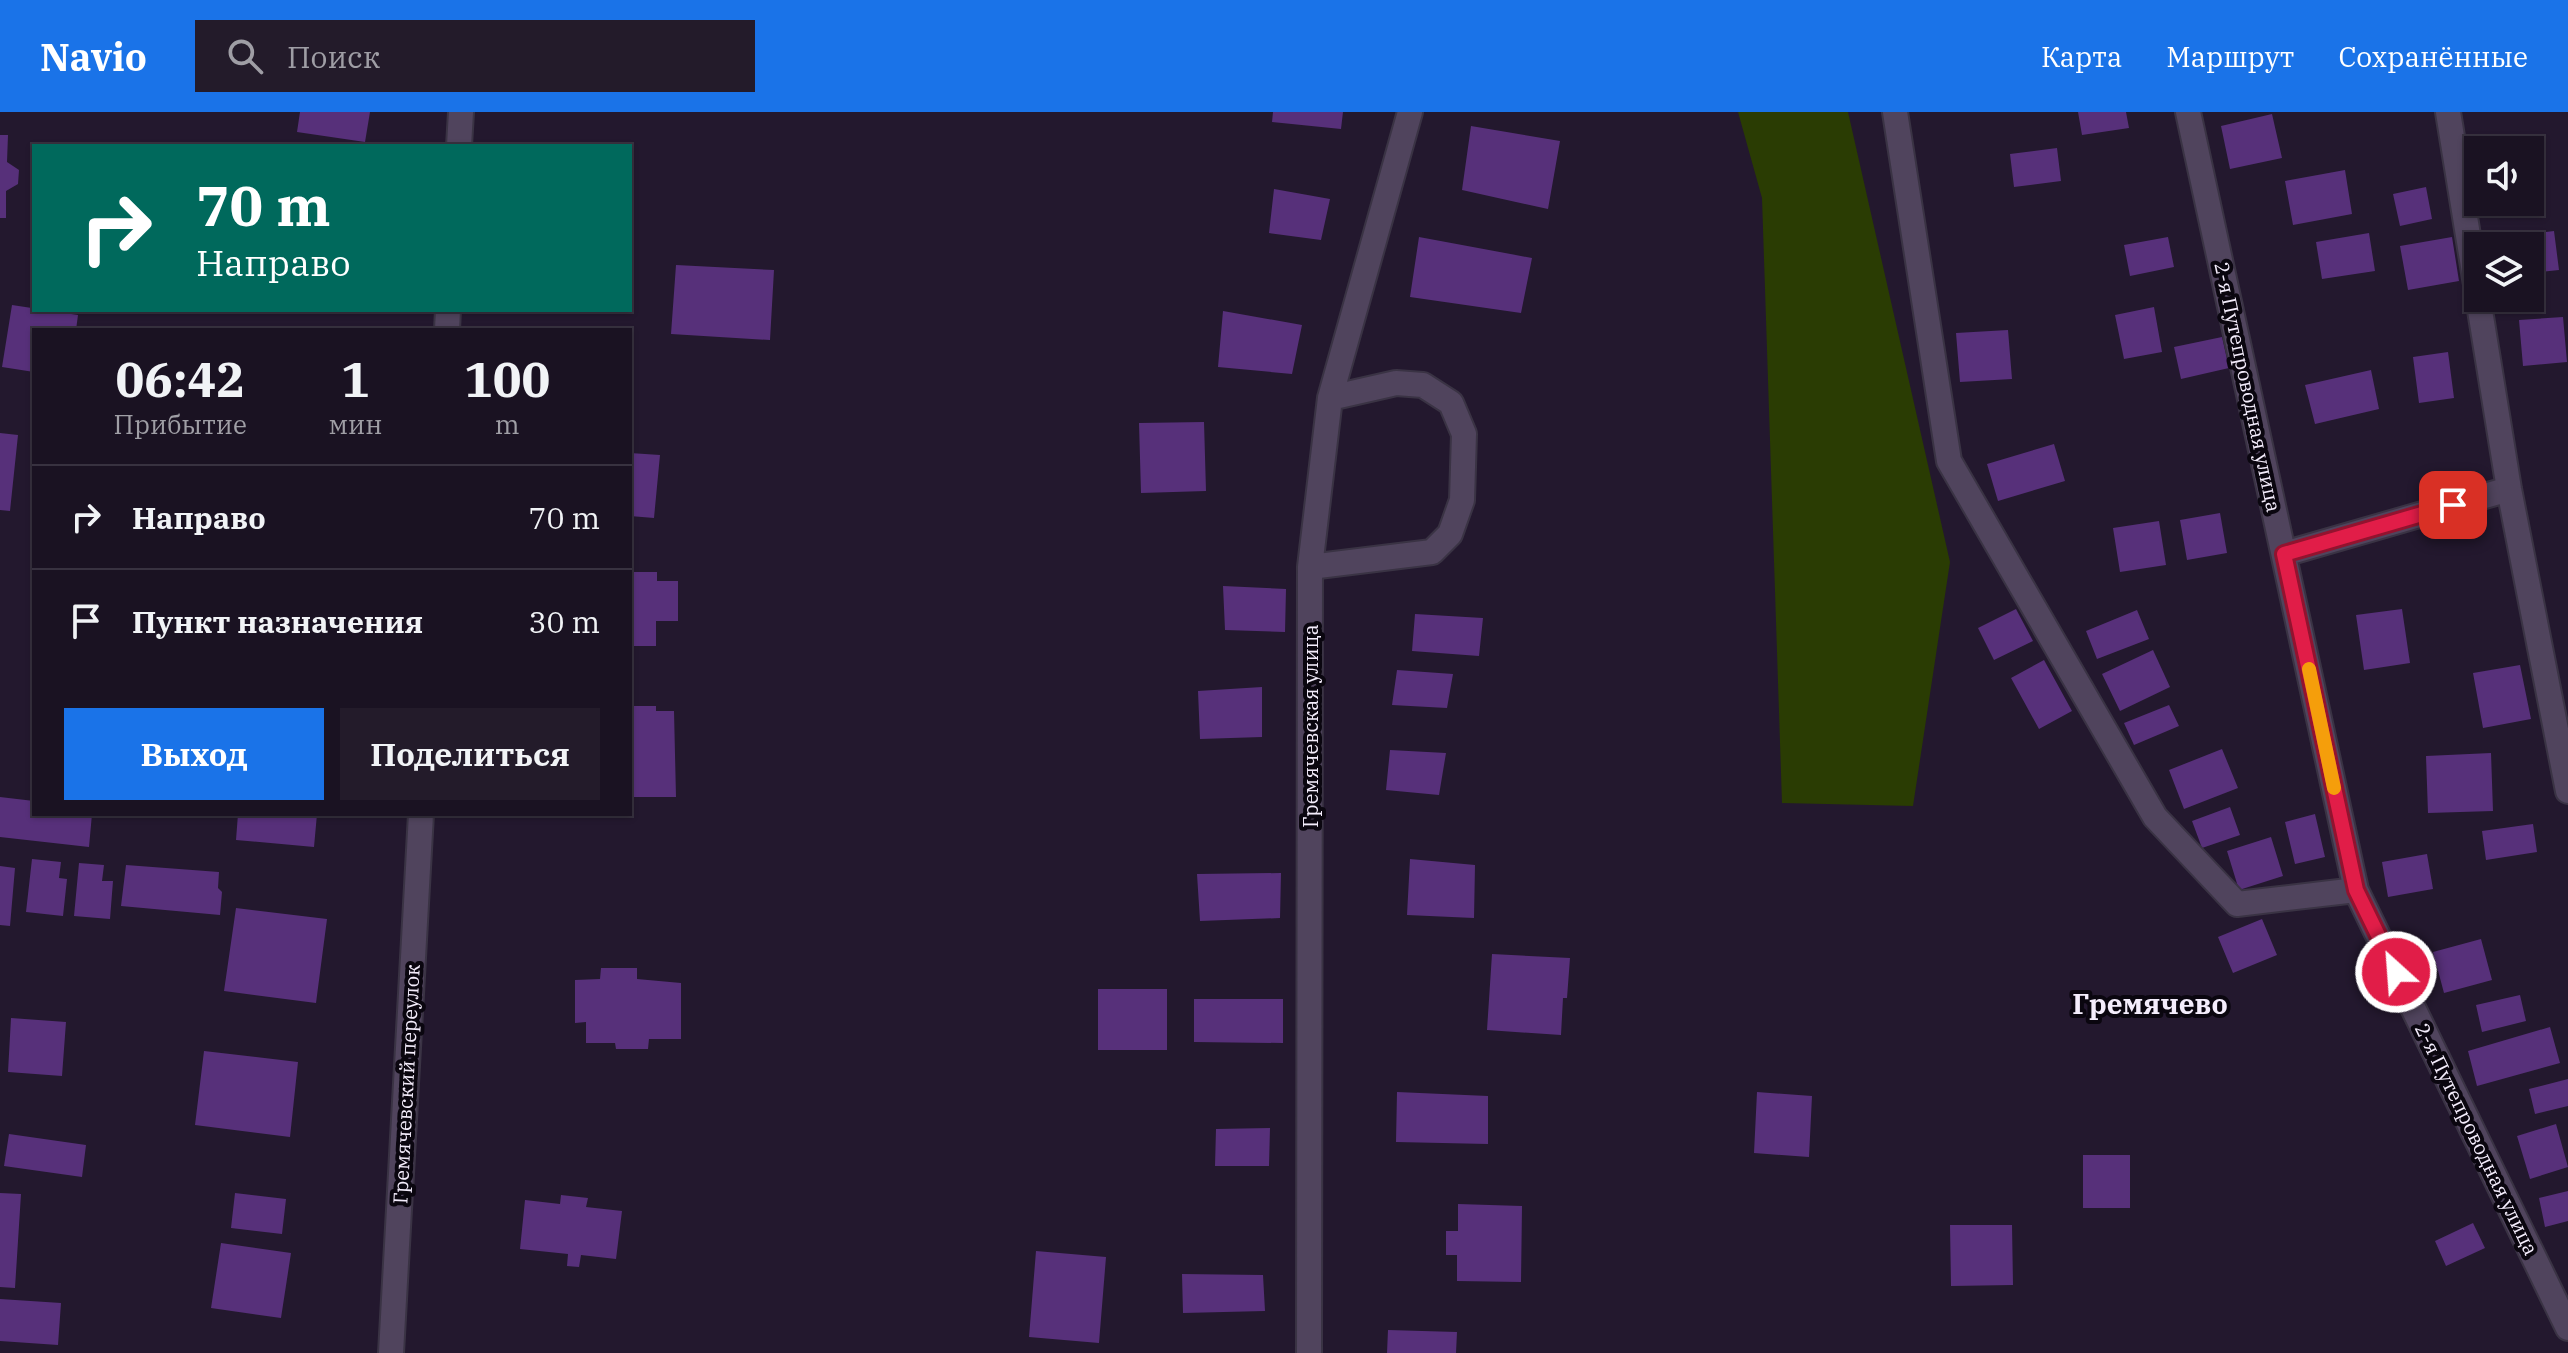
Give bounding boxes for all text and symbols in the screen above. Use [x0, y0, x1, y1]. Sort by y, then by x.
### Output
search box [195, 20, 755, 92]
text: Navio [40, 32, 147, 81]
icon: search [223, 34, 267, 78]
text: Поиск [287, 37, 380, 76]
text: Карта [2041, 38, 2122, 75]
text: Маршрут [2166, 38, 2294, 75]
text: Сохранённые [2338, 38, 2528, 75]
map controls [2464, 136, 2544, 312]
button: sound [2464, 136, 2544, 216]
text: 70 m [196, 169, 331, 241]
icon: right [64, 176, 168, 280]
button: layers [2464, 232, 2544, 312]
text: Направо [196, 239, 351, 286]
street label: 2-я Путепроводная улица [2208, 259, 2288, 515]
text: 06:42 [115, 348, 245, 410]
text: 1 [341, 348, 370, 410]
text: 100 [464, 348, 550, 410]
text: Прибытие [114, 407, 247, 441]
text: мин [329, 407, 382, 441]
text: m [495, 407, 520, 441]
pin [2419, 471, 2487, 539]
icon: arrive [2431, 483, 2475, 527]
icon: right [64, 495, 108, 539]
text: Направо [132, 498, 266, 537]
text: 70 m [528, 498, 600, 537]
icon: arrive [64, 599, 108, 643]
text: Пункт назначения [132, 602, 423, 641]
text: 30 m [528, 602, 600, 641]
street label: Гремячевская улица [1297, 624, 1324, 828]
button: Выход [64, 708, 324, 800]
button: Поделиться [340, 708, 600, 800]
position arrow [2354, 930, 2438, 1014]
street label: Гремячевский переулок [386, 963, 426, 1205]
district label: Гремячево [2072, 985, 2228, 1022]
street label: 2-я Путепроводная улица [2409, 1018, 2545, 1260]

